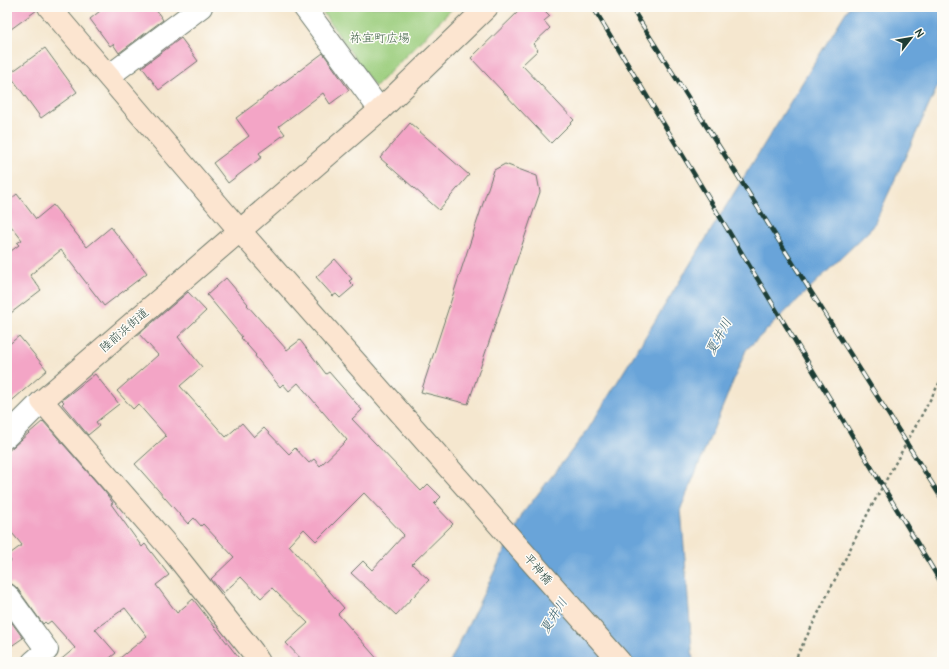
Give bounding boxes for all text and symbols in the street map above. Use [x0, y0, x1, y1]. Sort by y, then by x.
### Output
north arrow [891, 18, 931, 58]
text: N [912, 27, 927, 40]
park label: 祢宜町広場 [350, 31, 410, 46]
street label: 陸前浜街道 [97, 305, 152, 356]
water label: 夏井川 [702, 316, 735, 357]
street label: 平神橋 [520, 551, 555, 588]
water label: 夏井川 [537, 595, 571, 636]

